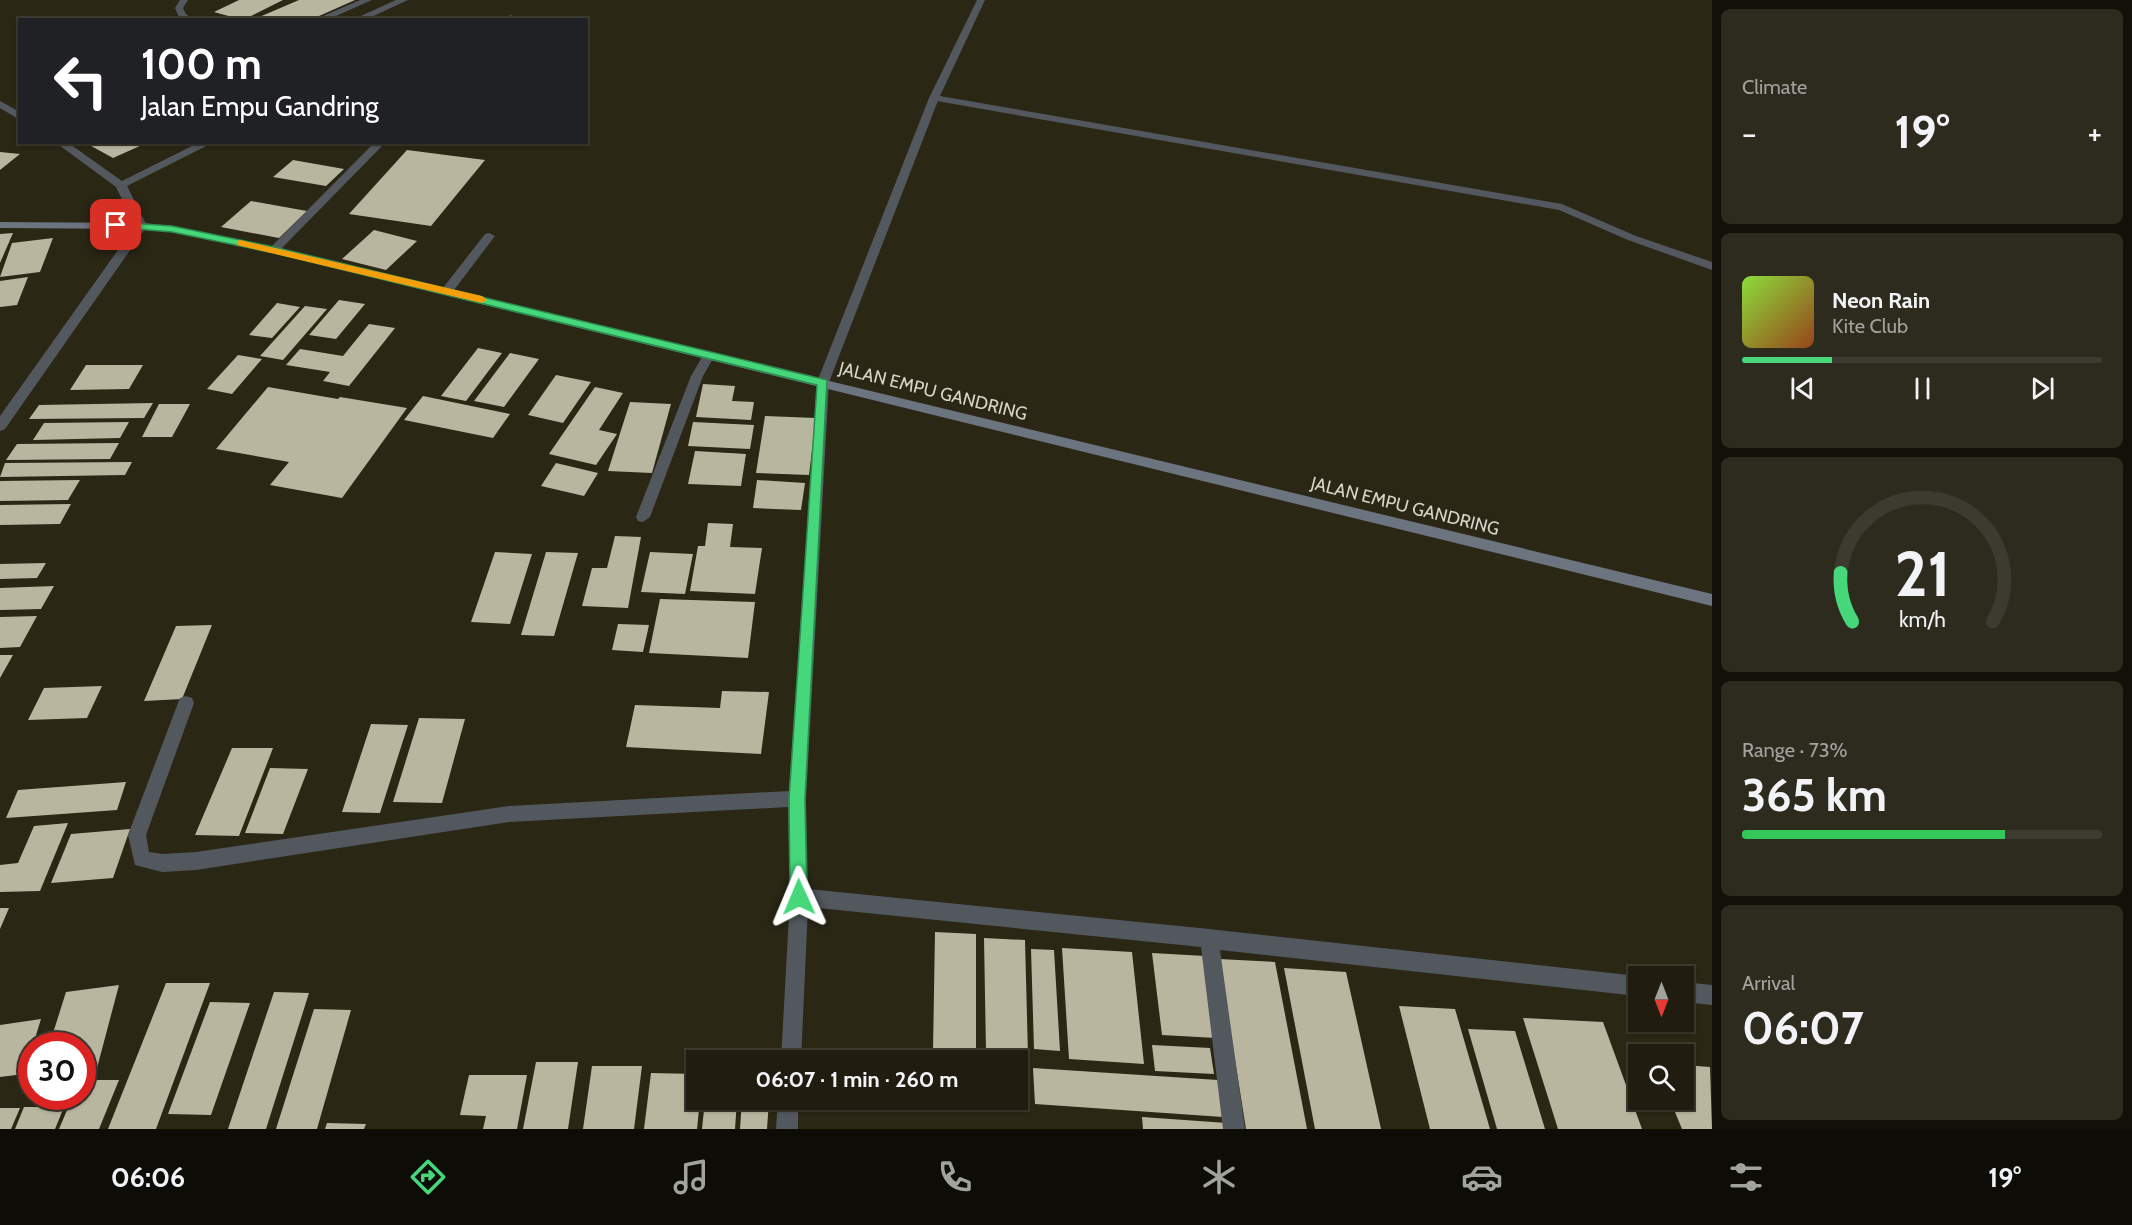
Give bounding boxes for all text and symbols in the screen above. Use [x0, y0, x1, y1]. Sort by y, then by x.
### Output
text: 100 m [141, 38, 262, 90]
icon: left [42, 42, 120, 120]
text: Climate [1742, 75, 1807, 99]
text: Jalan Empu Gandring [141, 90, 379, 123]
text: 19° [1895, 105, 1949, 159]
text: − [1742, 113, 1757, 153]
text: + [2087, 113, 2102, 153]
pin [90, 199, 141, 250]
icon: arrive [99, 208, 132, 241]
text: Neon Rain [1832, 287, 1930, 314]
text: Kite Club [1832, 314, 1908, 338]
street label: JALAN EMPU GANDRING [835, 357, 1030, 425]
icon: previous [1786, 372, 1819, 405]
icon: pause [1906, 372, 1939, 405]
icon: next [2026, 372, 2059, 405]
street label: JALAN EMPU GANDRING [1307, 472, 1502, 540]
text: 21 [1894, 536, 1950, 612]
text: km/h [1899, 606, 1945, 632]
text: Range · 73% [1742, 738, 1848, 762]
text: 365 km [1742, 768, 1887, 822]
position arrow [767, 865, 831, 929]
north arrow [1628, 966, 1694, 1032]
map controls [1628, 966, 1694, 1110]
text: Arrival [1742, 971, 1795, 995]
text: 06:07 [1742, 1001, 1864, 1055]
speed limit sign: 30 [18, 1032, 96, 1110]
button: search [1628, 1044, 1694, 1110]
text: 06:07 · 1 min · 260 m [756, 1066, 958, 1093]
icon: directions [407, 1156, 449, 1198]
icon: music [670, 1156, 712, 1198]
icon: phone [934, 1156, 976, 1198]
icon: climate [1198, 1156, 1240, 1198]
icon: car [1461, 1156, 1503, 1198]
icon: filters [1725, 1156, 1767, 1198]
text: 06:06 [111, 1161, 185, 1194]
text: 19° [1988, 1161, 2021, 1194]

